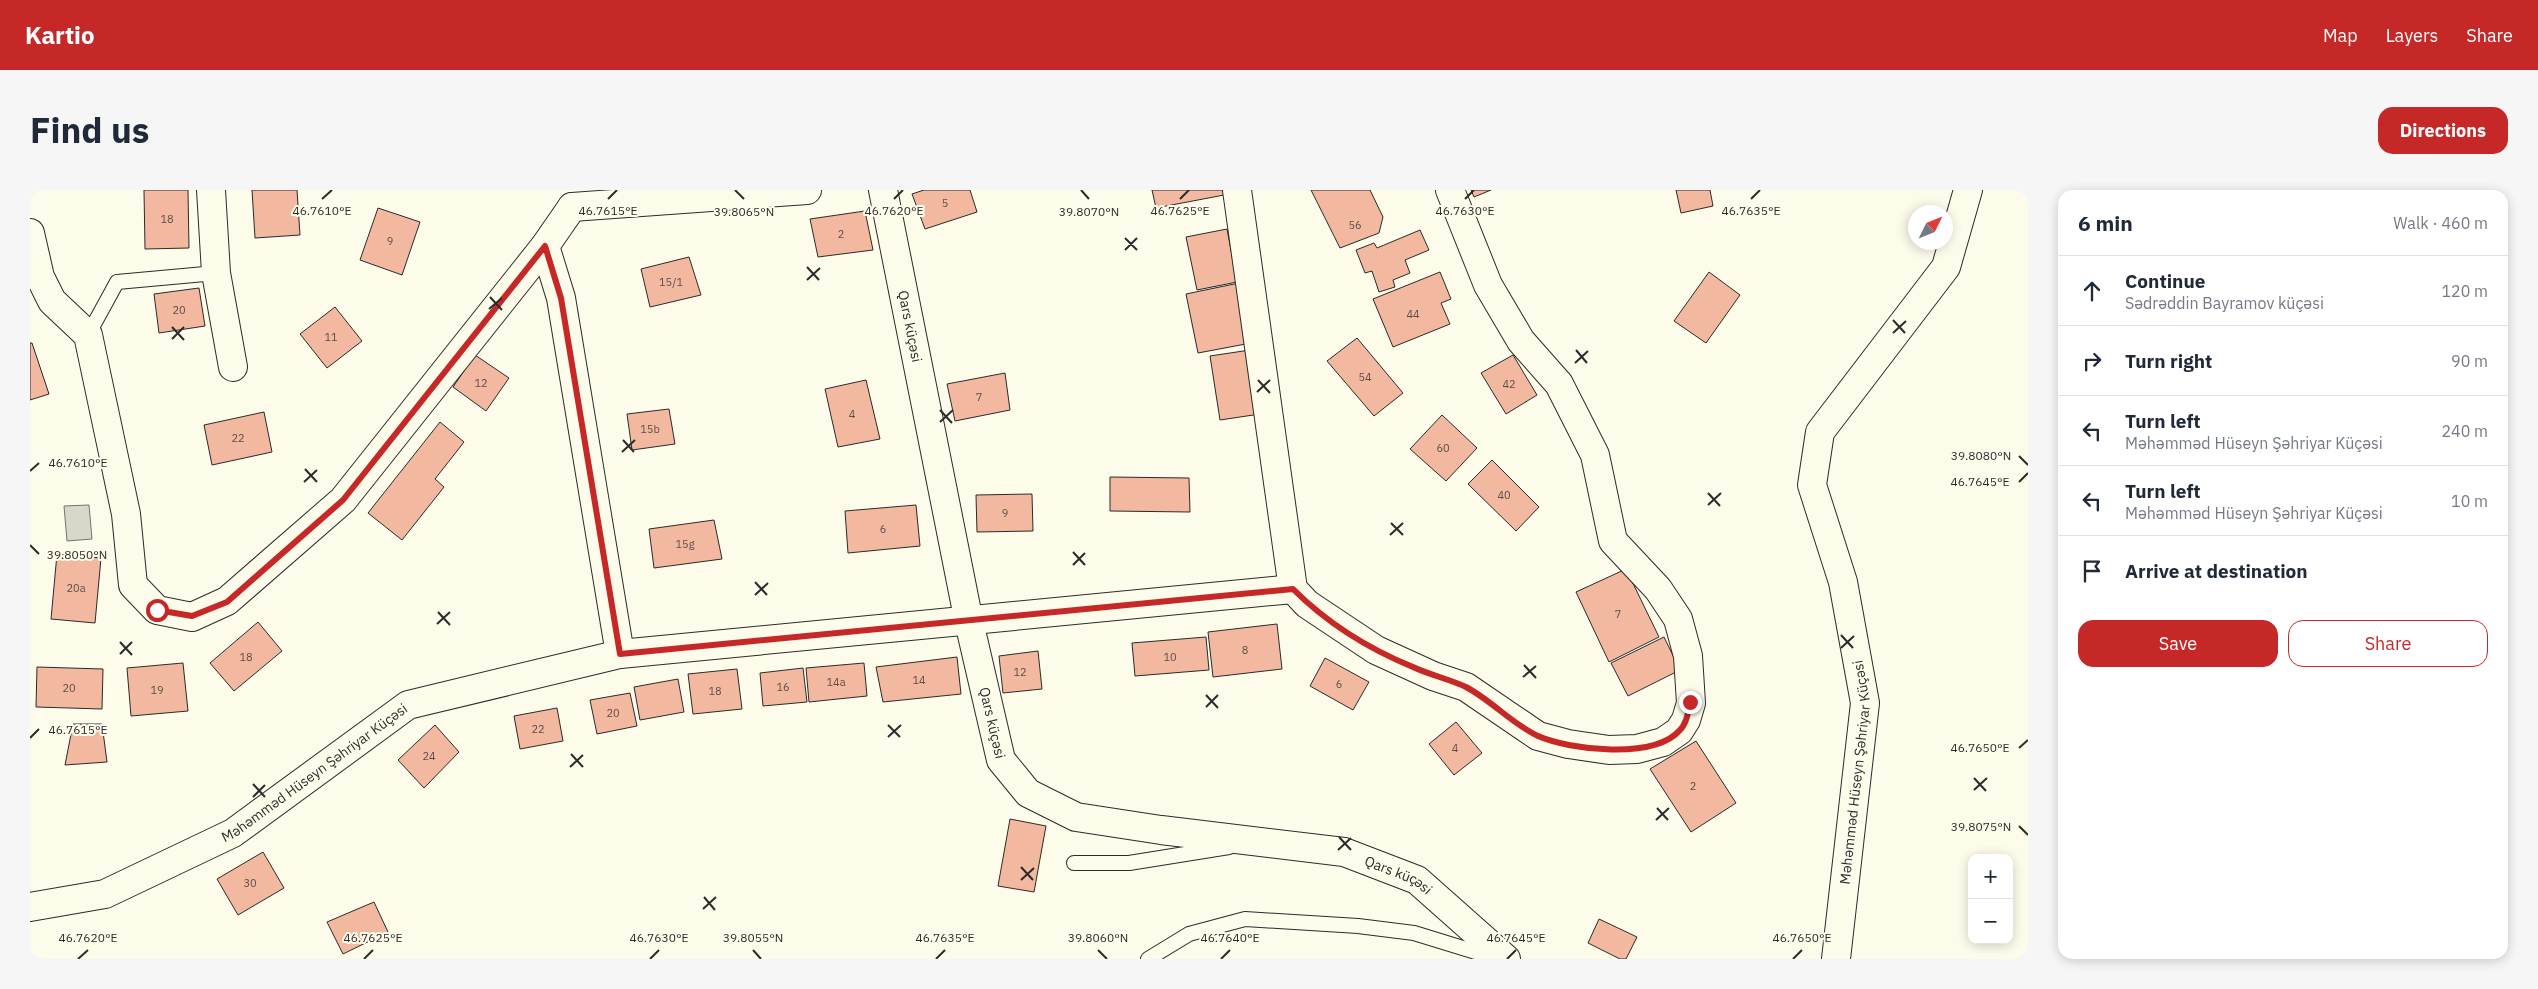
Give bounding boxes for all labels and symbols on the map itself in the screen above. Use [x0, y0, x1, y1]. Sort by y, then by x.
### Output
house number: 5 [942, 196, 948, 210]
text: 46.7610°E [292, 203, 352, 218]
text: 46.7615°E [578, 203, 638, 218]
text: 46.7620°E [864, 203, 924, 218]
text: 46.7625°E [1150, 203, 1210, 218]
text: 46.7630°E [1435, 203, 1495, 218]
text: 46.7635°E [1721, 203, 1781, 218]
text: 39.8065°N [714, 204, 774, 219]
text: 39.8070°N [1059, 204, 1119, 219]
north arrow [1908, 205, 1953, 250]
house number: 18 [160, 212, 174, 226]
house number: 56 [1348, 218, 1362, 232]
house number: 2 [838, 227, 844, 241]
house number: 9 [387, 234, 393, 248]
house number: 15/1 [659, 275, 683, 289]
street label: Qars küçəsi [894, 289, 926, 364]
house number: 20 [172, 303, 186, 317]
house number: 44 [1406, 307, 1420, 321]
house number: 11 [324, 330, 338, 344]
house number: 54 [1358, 370, 1372, 384]
house number: 12 [474, 376, 488, 390]
house number: 42 [1502, 377, 1516, 391]
house number: 7 [976, 390, 982, 404]
house number: 4 [849, 407, 856, 421]
house number: 15b [640, 422, 660, 436]
house number: 22 [231, 431, 245, 445]
house number: 60 [1436, 441, 1450, 455]
text: 39.8080°N [1951, 448, 2011, 463]
text: 46.7610°E [48, 455, 108, 470]
text: 46.7645°E [1950, 474, 2010, 489]
house number: 40 [1497, 488, 1511, 502]
house number: 9 [1002, 506, 1008, 520]
house number: 6 [880, 522, 886, 536]
house number: 15g [675, 537, 695, 551]
text: 39.8050°N [47, 547, 107, 562]
house number: 20а [66, 581, 86, 595]
route start [146, 599, 169, 622]
house number: 7 [1615, 607, 1621, 621]
house number: 8 [1242, 643, 1248, 657]
house number: 18 [239, 650, 253, 664]
house number: 10 [1163, 650, 1177, 664]
street label: Məhəmməd Hüseyn Şəhriyar Küçəsi [1836, 659, 1874, 885]
house number: 12 [1013, 665, 1027, 679]
house number: 14 [912, 673, 926, 687]
house number: 14а [826, 675, 846, 689]
house number: 6 [1336, 677, 1342, 691]
house number: 16 [776, 680, 790, 694]
house number: 20 [62, 681, 76, 695]
house number: 19 [150, 683, 164, 697]
house number: 18 [708, 684, 722, 698]
street label: Qars küçəsi [975, 685, 1009, 760]
route end [1679, 691, 1702, 714]
street label: Məhəmməd Hüseyn Şəhriyar Küçəsi [219, 699, 411, 846]
house number: 20 [606, 706, 620, 720]
text: 46.7615°E [48, 722, 108, 737]
house number: 22 [531, 722, 545, 736]
text: 46.7650°E [1950, 740, 2010, 755]
house number: 4 [1452, 741, 1459, 755]
house number: 24 [422, 749, 436, 763]
house number: 2 [1690, 779, 1696, 793]
text: 39.8075°N [1951, 819, 2011, 834]
street label: Qars küçəsi [1362, 852, 1436, 898]
house number: 30 [243, 876, 257, 890]
text: 46.7620°E [58, 930, 118, 945]
text: 46.7625°E [343, 930, 403, 945]
text: 46.7630°E [629, 930, 689, 945]
text: 39.8055°N [723, 930, 783, 945]
text: 46.7635°E [915, 930, 975, 945]
text: 39.8060°N [1068, 930, 1128, 945]
text: 46.7640°E [1200, 930, 1260, 945]
text: 46.7645°E [1486, 930, 1546, 945]
text: 46.7650°E [1772, 930, 1832, 945]

